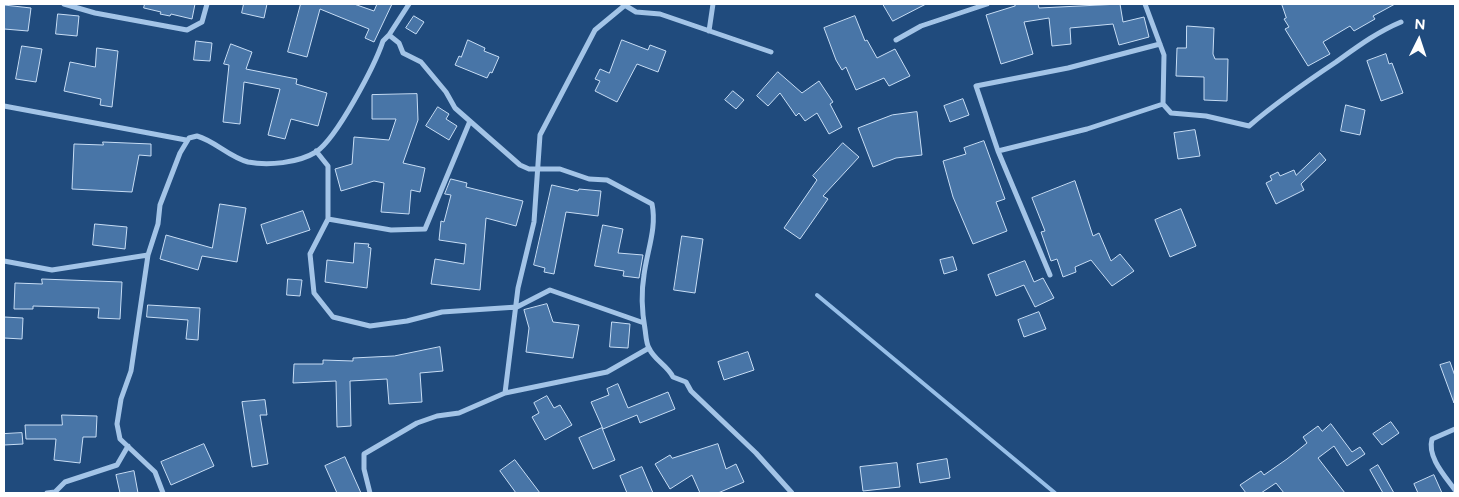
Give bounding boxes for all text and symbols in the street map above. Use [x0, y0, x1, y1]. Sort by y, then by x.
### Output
north arrow [1394, 15, 1444, 65]
text: N [1414, 16, 1426, 33]

